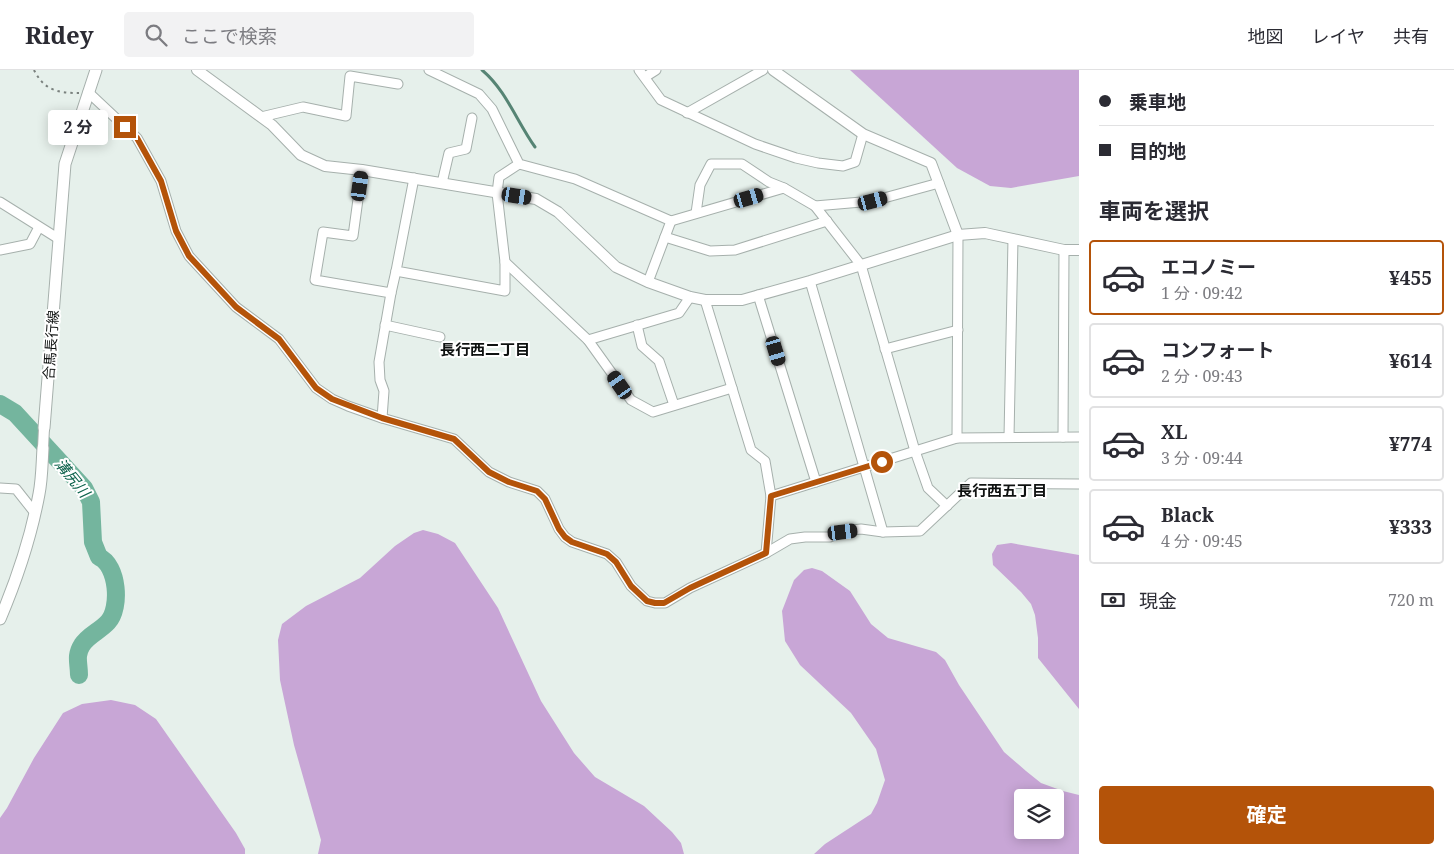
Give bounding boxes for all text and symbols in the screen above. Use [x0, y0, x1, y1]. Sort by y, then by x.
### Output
search box [124, 12, 474, 57]
text: Ridey [25, 18, 94, 51]
icon: search [142, 21, 170, 49]
text: ここで検索 [182, 23, 277, 49]
text: 地図 [1248, 24, 1284, 48]
text: レイヤ [1312, 24, 1365, 48]
text: 共有 [1393, 24, 1429, 48]
text: 乗車地 [1129, 89, 1186, 115]
callout: 2 分 [48, 110, 108, 144]
text: 2 分 [63, 116, 93, 138]
route end [114, 116, 136, 138]
text: 目的地 [1129, 138, 1186, 164]
car [350, 170, 369, 202]
car [501, 186, 532, 206]
car [732, 187, 765, 209]
car [856, 190, 889, 212]
text: 車両を選択 [1099, 195, 1209, 225]
text: エコノミー [1161, 254, 1256, 280]
icon: car [1101, 255, 1146, 300]
text: ¥455 [1389, 265, 1432, 291]
text: 1 分 · 09:42 [1161, 282, 1243, 304]
street label: 合馬長行線 [39, 309, 62, 381]
car [764, 334, 787, 368]
text: コンフォート [1161, 337, 1274, 363]
icon: car [1101, 338, 1146, 383]
district label: 長行西二丁目 [440, 339, 530, 359]
text: ¥614 [1389, 348, 1432, 374]
text: 2 分 · 09:43 [1161, 365, 1243, 387]
car [605, 368, 634, 402]
text: XL [1161, 419, 1187, 445]
icon: car [1101, 421, 1146, 466]
text: ¥774 [1389, 431, 1432, 457]
text: 3 分 · 09:44 [1161, 447, 1243, 469]
route start [871, 451, 893, 473]
water label: 溝尻川 [51, 454, 96, 503]
district label: 長行西五丁目 [957, 480, 1047, 500]
text: Black [1161, 502, 1214, 528]
icon: car [1101, 504, 1146, 549]
text: ¥333 [1389, 514, 1432, 540]
car [827, 523, 858, 541]
text: 4 分 · 09:45 [1161, 530, 1243, 552]
icon: cash [1099, 586, 1127, 614]
text: 現金 [1139, 588, 1177, 614]
text: 720 m [1388, 589, 1434, 611]
button: 確定 [1099, 786, 1434, 844]
map controls [1014, 789, 1064, 839]
button: layers [1014, 789, 1064, 839]

